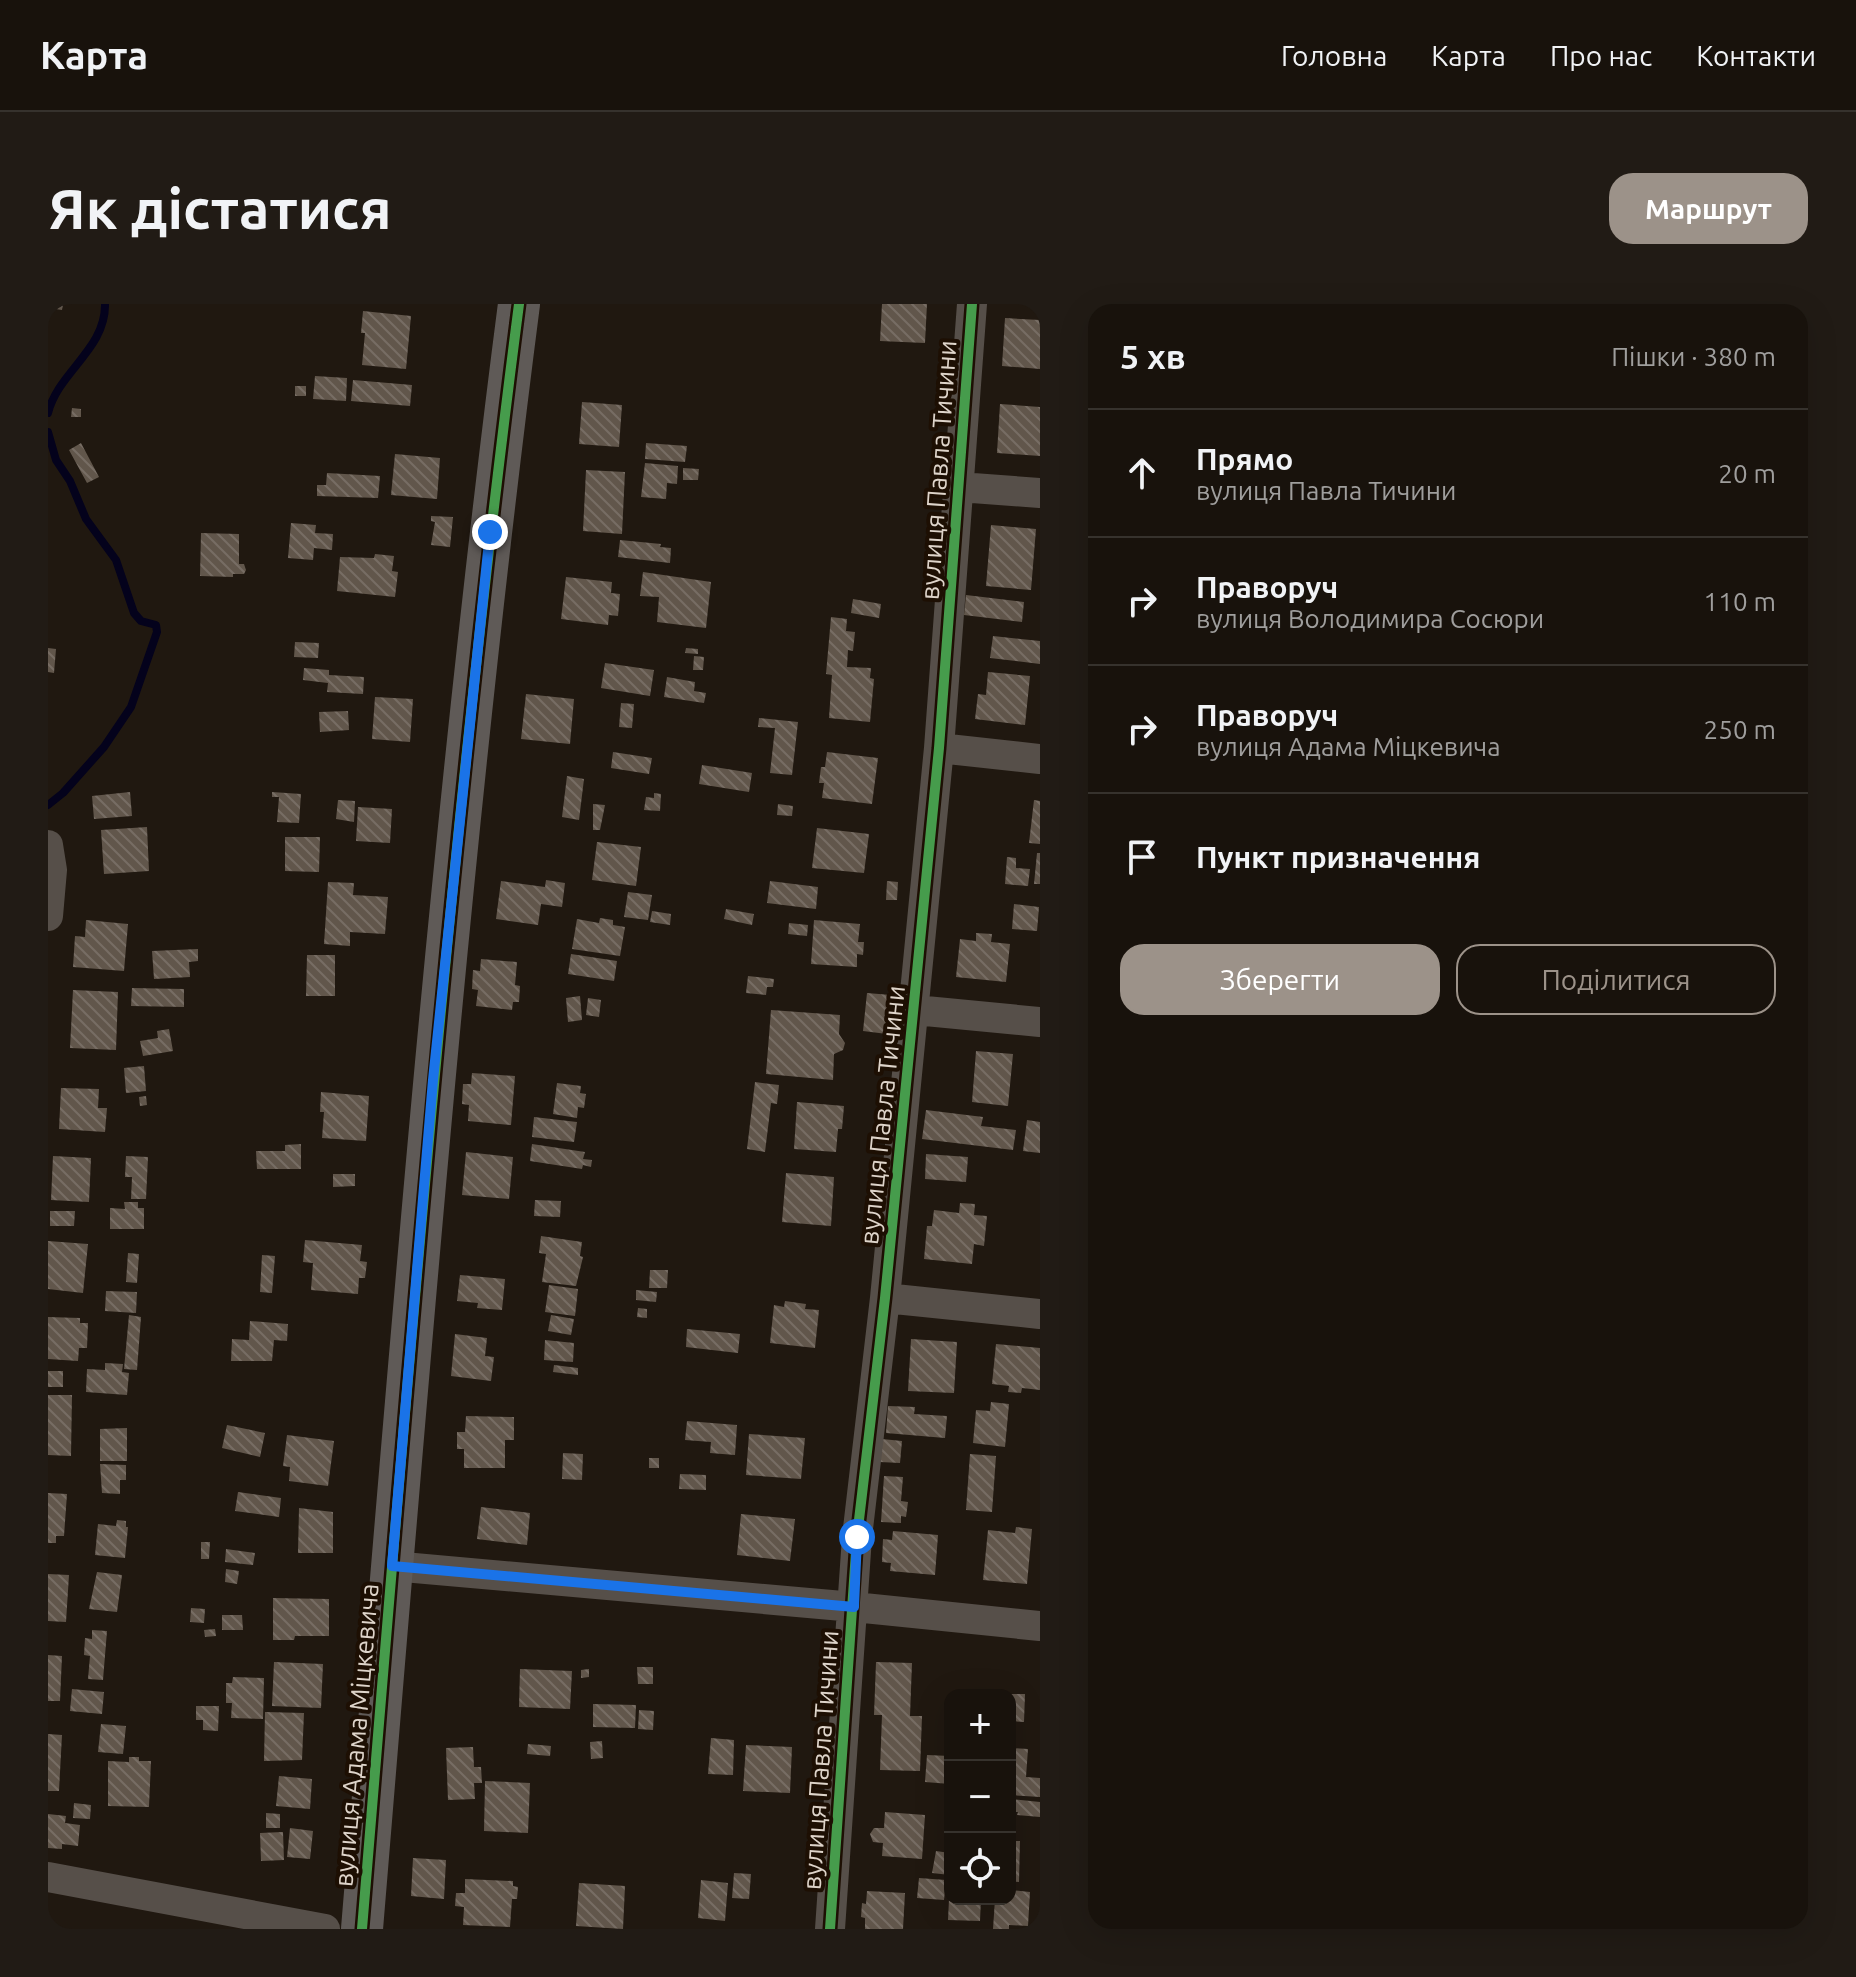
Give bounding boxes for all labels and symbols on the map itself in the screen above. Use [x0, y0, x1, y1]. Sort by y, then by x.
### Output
street label: вулиця Павла Тичини [914, 339, 962, 601]
route end [472, 514, 508, 550]
street label: вулиця Павла Тичини [854, 984, 910, 1246]
route start [839, 1519, 875, 1555]
street label: вулиця Адама Міцкевича [328, 1582, 384, 1888]
street label: вулиця Павла Тичини [796, 1629, 844, 1891]

